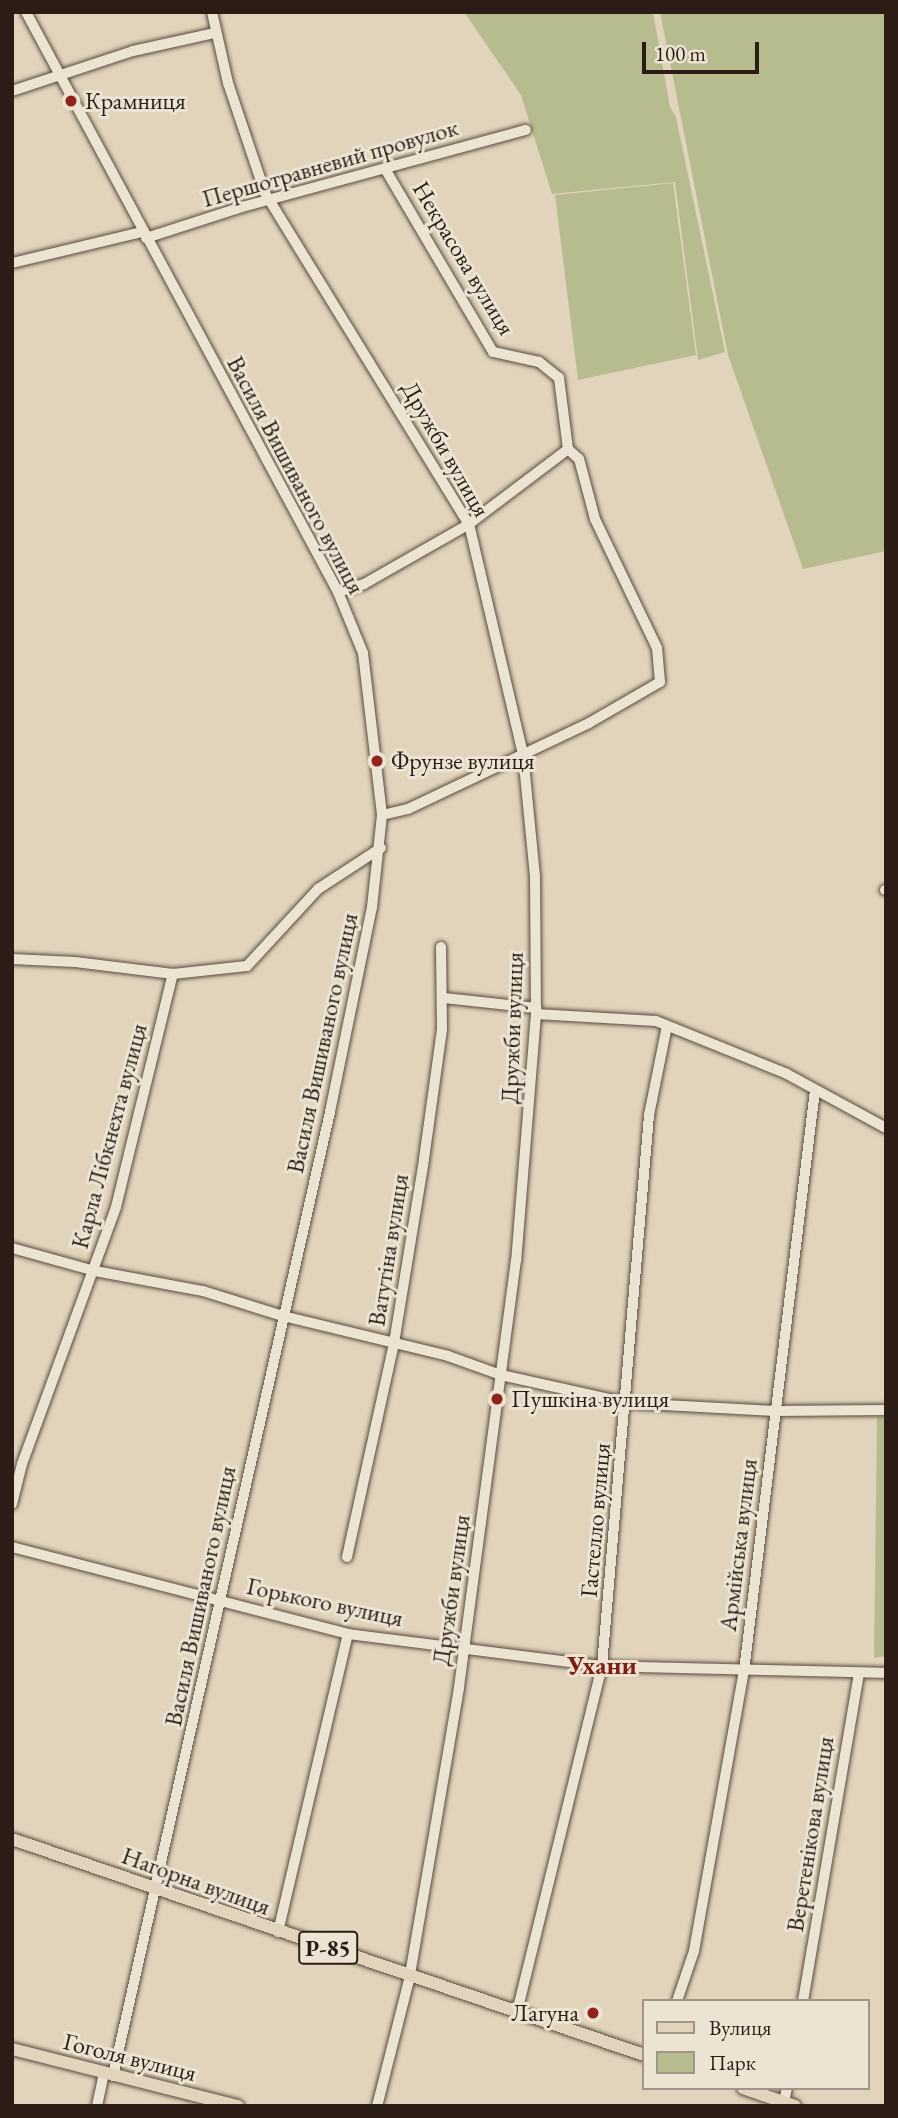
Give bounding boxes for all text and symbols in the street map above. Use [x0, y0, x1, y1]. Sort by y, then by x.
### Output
scale bar [646, 28, 763, 72]
text: 100 m [655, 40, 706, 67]
place label: Крамниця [85, 87, 186, 115]
marker: Крамниця [63, 93, 79, 109]
street label: Першотравневий провулок [199, 113, 461, 213]
street label: Некрасова вулиця [407, 176, 521, 340]
street label: Василя Вишиваного вулиця [221, 351, 371, 599]
street label: Дружби вулиця [396, 376, 496, 522]
place label: Фрунзе вулиця [391, 747, 535, 775]
marker: Фрунзе вулиця [369, 753, 385, 769]
street label: Василя Вишиваного вулиця [280, 910, 364, 1176]
street label: Дружби вулиця [495, 952, 529, 1104]
street label: Карла Лібкнехта вулиця [65, 1020, 153, 1252]
street label: Ватутіна вулиця [362, 1172, 414, 1328]
place label: Пушкіна вулиця [511, 1385, 669, 1413]
marker: Пушкіна вулиця [489, 1391, 505, 1407]
street label: Гастелло вулиця [574, 1441, 616, 1599]
street label: Армійська вулиця [713, 1457, 763, 1633]
street label: Василя Вишиваного вулиця [158, 1463, 242, 1729]
street label: Дружби вулиця [426, 1513, 476, 1667]
street label: Горького вулиця [244, 1571, 406, 1633]
district label: Ухани [567, 1650, 637, 1682]
street label: Веретенікова вулиця [780, 1734, 840, 1934]
street label: Нагорна вулиця [118, 1841, 274, 1921]
road number: Р-85 [296, 1928, 360, 1968]
place label: Лагуна [511, 1999, 579, 2027]
legend [642, 1999, 870, 2090]
marker: Лагуна [585, 2005, 601, 2021]
text: Вулиця [709, 2014, 771, 2041]
street label: Гоголя вулиця [61, 2027, 199, 2087]
text: Парк [709, 2049, 756, 2076]

